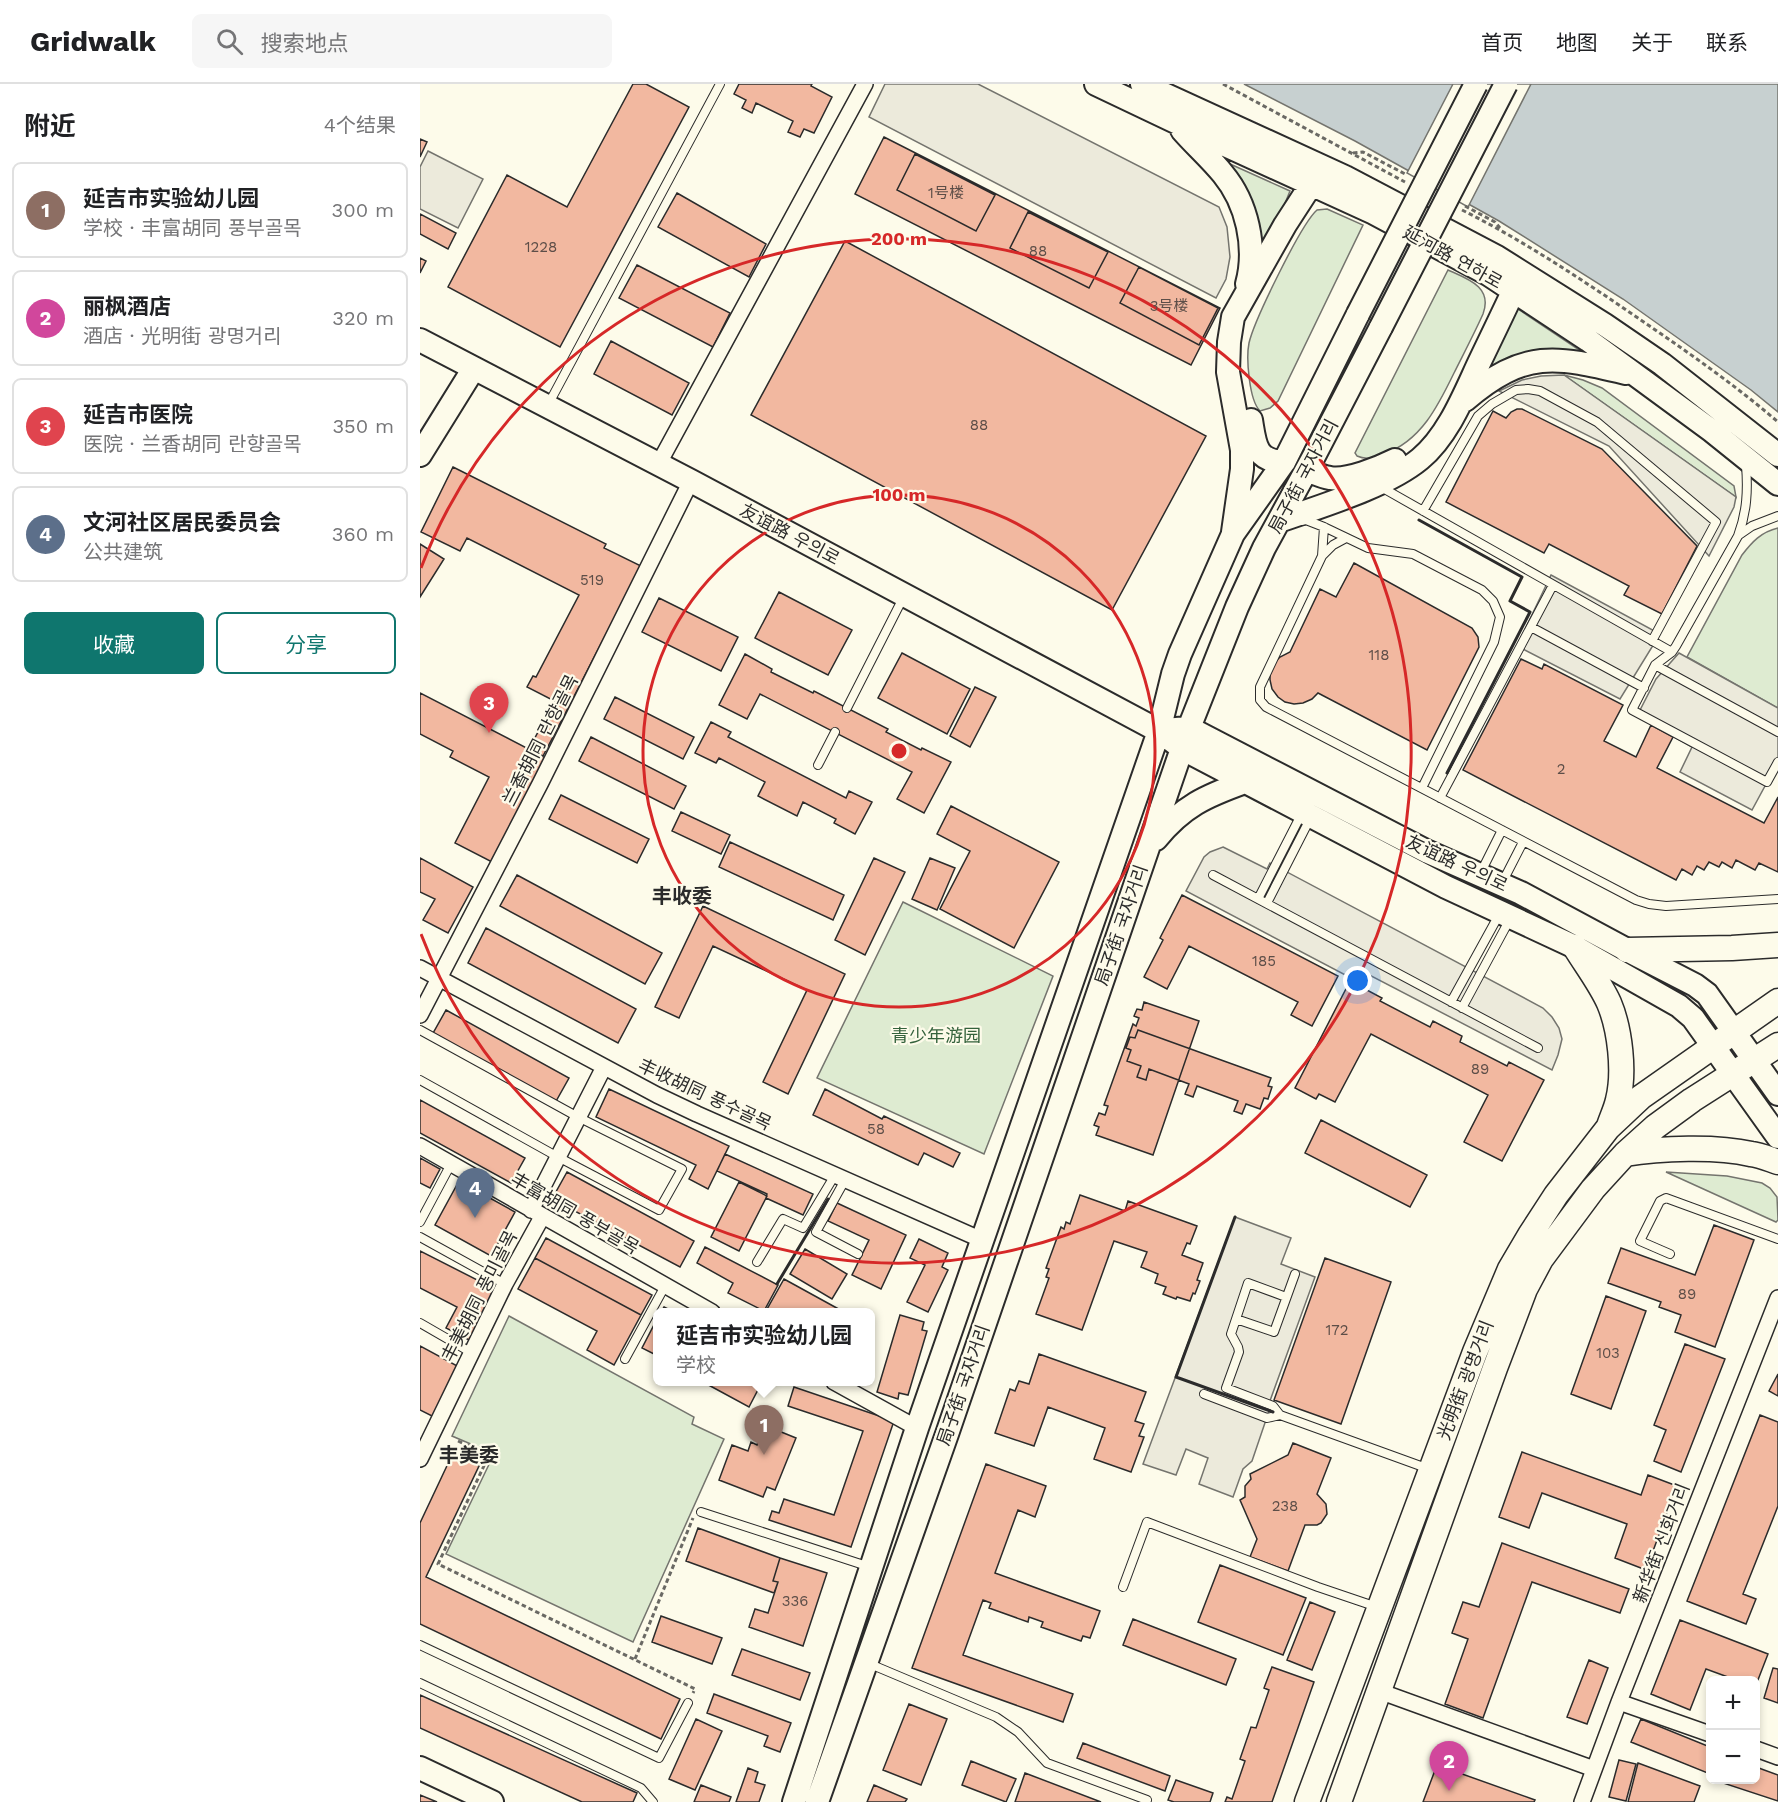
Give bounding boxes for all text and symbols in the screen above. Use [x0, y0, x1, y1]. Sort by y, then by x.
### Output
search box [192, 14, 612, 68]
text: Gridwalk [30, 25, 156, 58]
icon: search [213, 25, 246, 58]
text: 首页 [1481, 30, 1523, 55]
text: 地图 [1556, 30, 1598, 55]
text: 关于 [1631, 30, 1673, 55]
text: 联系 [1706, 30, 1748, 55]
text: 搜索地点 [261, 31, 349, 56]
text: 附近 [24, 111, 76, 141]
text: 4个结果 [324, 113, 396, 137]
house number: 1号楼 [928, 184, 964, 202]
text: 延吉市实验幼儿园 [83, 186, 259, 211]
text: 1 [41, 198, 50, 222]
text: 300 m [332, 198, 394, 222]
text: 学校 · 丰富胡同 풍부골목 [83, 216, 302, 240]
street label: 延河路 연하로 [1400, 221, 1506, 293]
text: 200 m [871, 228, 927, 249]
house number: 1228 [525, 238, 557, 256]
house number: 88 [1029, 242, 1047, 260]
text: 丽枫酒店 [83, 294, 171, 319]
house number: 3号楼 [1150, 297, 1188, 315]
text: 2 [40, 306, 51, 330]
text: 320 m [332, 306, 394, 330]
text: 酒店 · 光明街 광명거리 [83, 324, 282, 348]
text: 延吉市医院 [83, 402, 193, 427]
text: 3 [40, 414, 51, 438]
text: 350 m [332, 414, 394, 438]
street label: 局子街 국자거리 [1264, 415, 1342, 537]
house number: 88 [970, 416, 988, 434]
text: 医院 · 兰香胡同 란향골목 [83, 432, 302, 456]
text: 100 m [872, 484, 926, 505]
street label: 友谊路 우의로 [737, 499, 843, 569]
text: 文河社区居民委员会 [83, 510, 281, 535]
text: 4 [39, 522, 52, 546]
text: 360 m [332, 522, 394, 546]
text: 公共建筑 [83, 540, 163, 564]
house number: 519 [580, 571, 604, 589]
button: 收藏 [24, 612, 204, 674]
button: 分享 [216, 612, 396, 674]
house number: 118 [1369, 646, 1389, 664]
street label: 兰香胡同 란향골목 [498, 671, 582, 809]
pin: 3 [470, 684, 508, 733]
centre of rings [889, 741, 909, 761]
house number: 2 [1557, 760, 1565, 778]
street label: 友谊路 우의로 [1403, 830, 1511, 896]
street label: 局子街 국자거리 [1090, 862, 1152, 988]
district label: 丰收委 [652, 884, 712, 908]
house number: 185 [1252, 952, 1276, 970]
your location [1343, 966, 1372, 995]
park label: 青少年游园 [891, 1025, 981, 1046]
street label: 丰收胡同 풍수골목 [635, 1054, 775, 1134]
house number: 89 [1471, 1060, 1489, 1078]
house number: 58 [867, 1120, 885, 1138]
pin: 4 [456, 1168, 494, 1218]
street label: 丰富胡同 풍부골목 [507, 1168, 643, 1258]
street label: 丰美胡同 풍미골목 [437, 1227, 521, 1365]
house number: 89 [1678, 1285, 1696, 1303]
popup [653, 1308, 875, 1386]
street label: 光明街 광명거리 [1433, 1317, 1497, 1443]
house number: 172 [1325, 1321, 1349, 1339]
street label: 局子街 국자거리 [932, 1322, 994, 1448]
text: 延吉市实验幼儿园 [676, 1323, 852, 1348]
house number: 103 [1596, 1344, 1620, 1362]
text: 学校 [676, 1353, 716, 1377]
pin: 1 [744, 1406, 784, 1455]
district label: 丰美委 [439, 1443, 499, 1467]
street label: 新华街 신화거리 [1629, 1480, 1693, 1606]
house number: 238 [1272, 1497, 1298, 1515]
house number: 336 [782, 1592, 808, 1610]
map controls [1706, 1676, 1760, 1784]
button: + [1706, 1676, 1760, 1730]
button: − [1706, 1730, 1760, 1784]
pin: 2 [1430, 1742, 1468, 1791]

